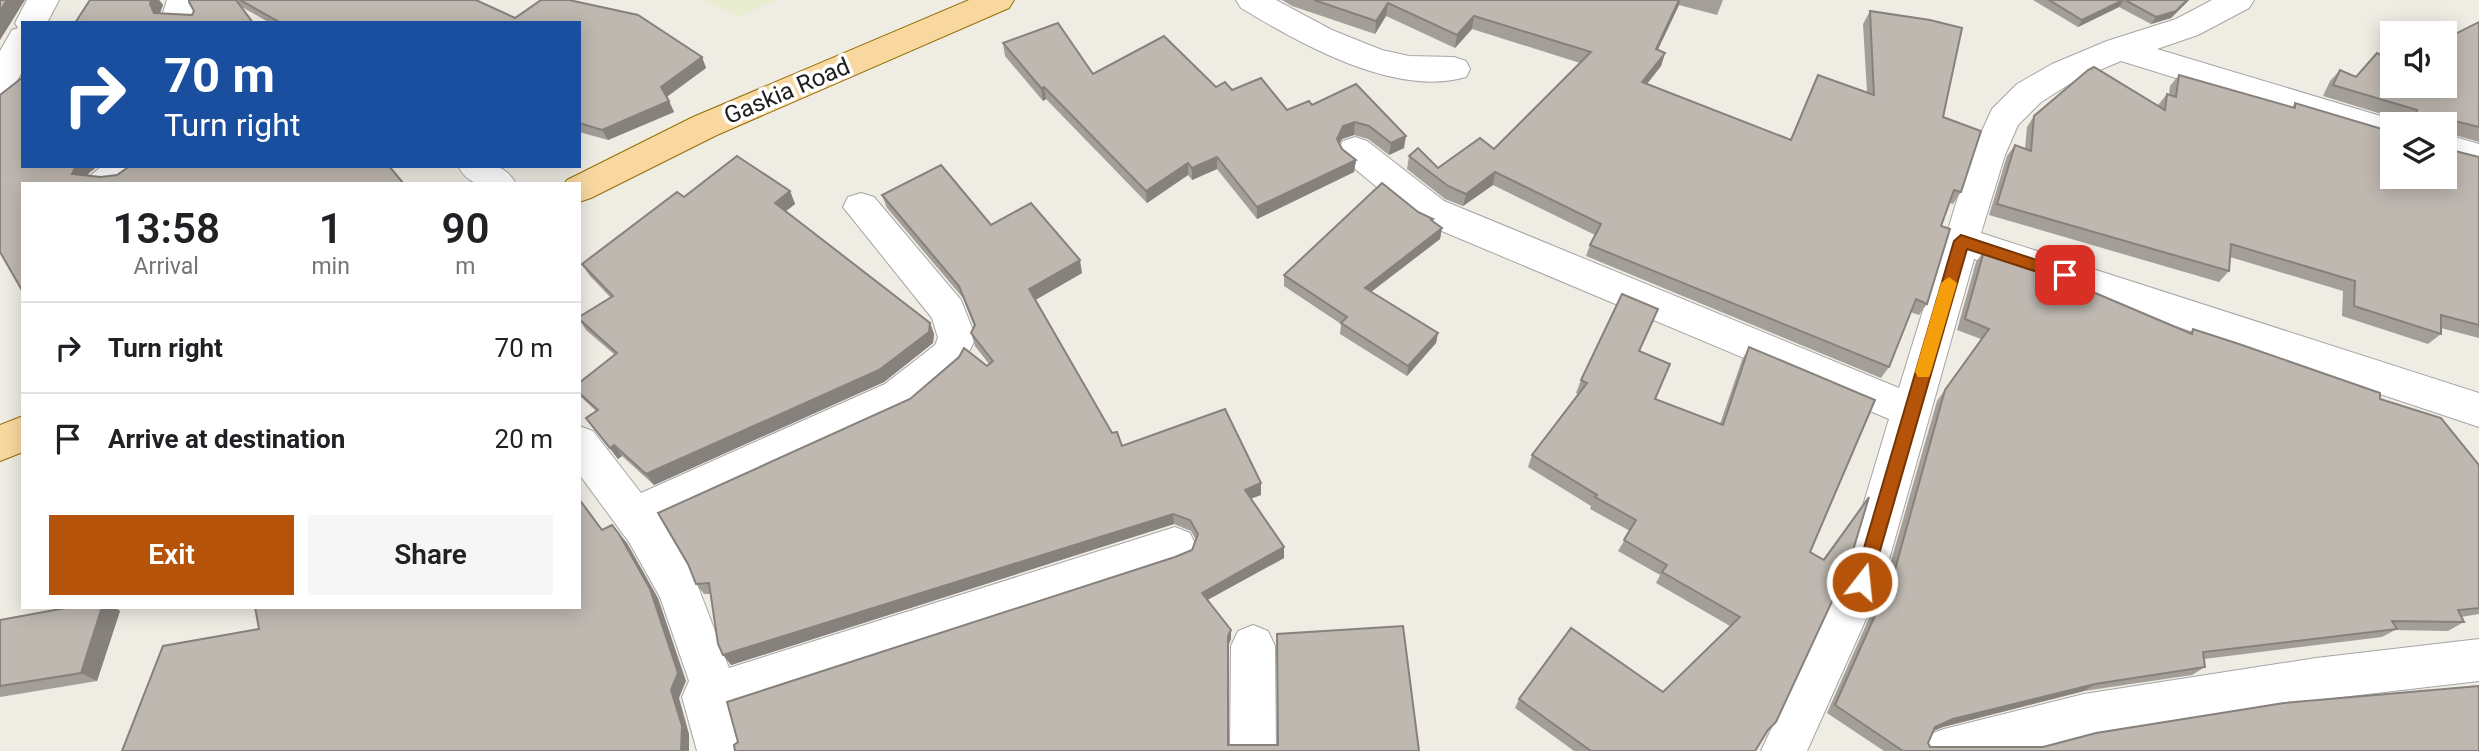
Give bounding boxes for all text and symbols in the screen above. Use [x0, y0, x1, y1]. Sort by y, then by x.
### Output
map controls [2380, 21, 2457, 189]
button: sound [2380, 21, 2457, 98]
text: 70 m [164, 47, 275, 104]
icon: right [49, 49, 140, 140]
street label: Gaskia Road [720, 52, 854, 130]
text: Turn right [164, 106, 300, 144]
button: layers [2380, 112, 2457, 189]
text: 13:58 [113, 204, 220, 253]
text: 1 [319, 204, 343, 253]
text: 90 [441, 204, 489, 253]
pin [2035, 245, 2095, 305]
text: Arrival [134, 253, 199, 280]
text: min [311, 253, 350, 280]
text: m [455, 253, 476, 280]
icon: arrive [2046, 256, 2084, 294]
icon: right [49, 329, 87, 367]
text: Turn right [108, 333, 223, 363]
text: 70 m [495, 333, 553, 363]
icon: arrive [49, 420, 87, 458]
text: Arrive at destination [108, 424, 345, 454]
text: 20 m [495, 424, 553, 454]
button: Exit [49, 515, 294, 595]
button: Share [308, 515, 553, 595]
position arrow [1825, 545, 1899, 619]

